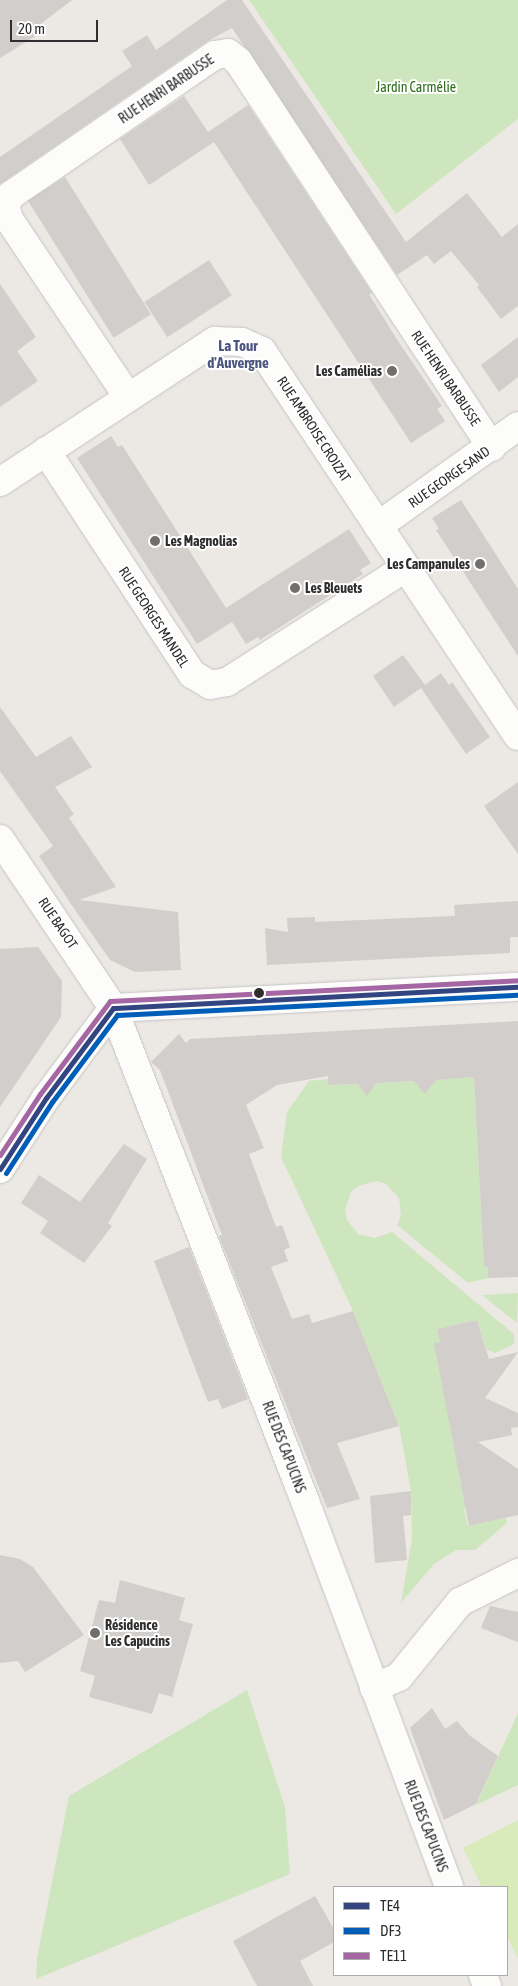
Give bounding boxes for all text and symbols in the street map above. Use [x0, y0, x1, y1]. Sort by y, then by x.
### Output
scale bar [12, 10, 100, 42]
text: 20 m [18, 20, 45, 37]
street label: RUE HENRI BARBUSSE [115, 51, 217, 127]
park label: Jardin Carmélie [376, 79, 456, 95]
street label: RUE HENRI BARBUSSE [408, 327, 484, 429]
district label: La Tour d'Auvergne [207, 336, 269, 371]
place label: Les Camélias [316, 363, 382, 379]
marker: Les Camélias [386, 365, 398, 377]
street label: RUE AMBROISE CROIZAT [274, 373, 354, 485]
street label: RUE GEORGE SAND [405, 443, 493, 511]
place label: Les Magnolias [165, 533, 237, 549]
marker: Les Magnolias [149, 535, 161, 547]
place label: Les Campanules [387, 556, 470, 572]
marker: Les Campanules [474, 558, 486, 570]
street label: RUE GEORGES MANDEL [115, 564, 193, 670]
place label: Les Bleuets [305, 580, 362, 596]
marker: Les Bleuets [289, 582, 301, 594]
street label: RUE BAGOT [35, 894, 81, 952]
unlabelled marker [254, 988, 264, 998]
street label: RUE DES CAPUCINS [259, 1399, 309, 1495]
place label: Résidence Les Capucins [105, 1617, 170, 1650]
marker: Résidence Les Capucins [89, 1627, 101, 1639]
street label: RUE DES CAPUCINS [401, 1778, 451, 1874]
legend [333, 1886, 508, 1976]
text: TE4 [380, 1897, 400, 1914]
text: DF3 [380, 1922, 402, 1939]
text: TE11 [380, 1947, 407, 1964]

